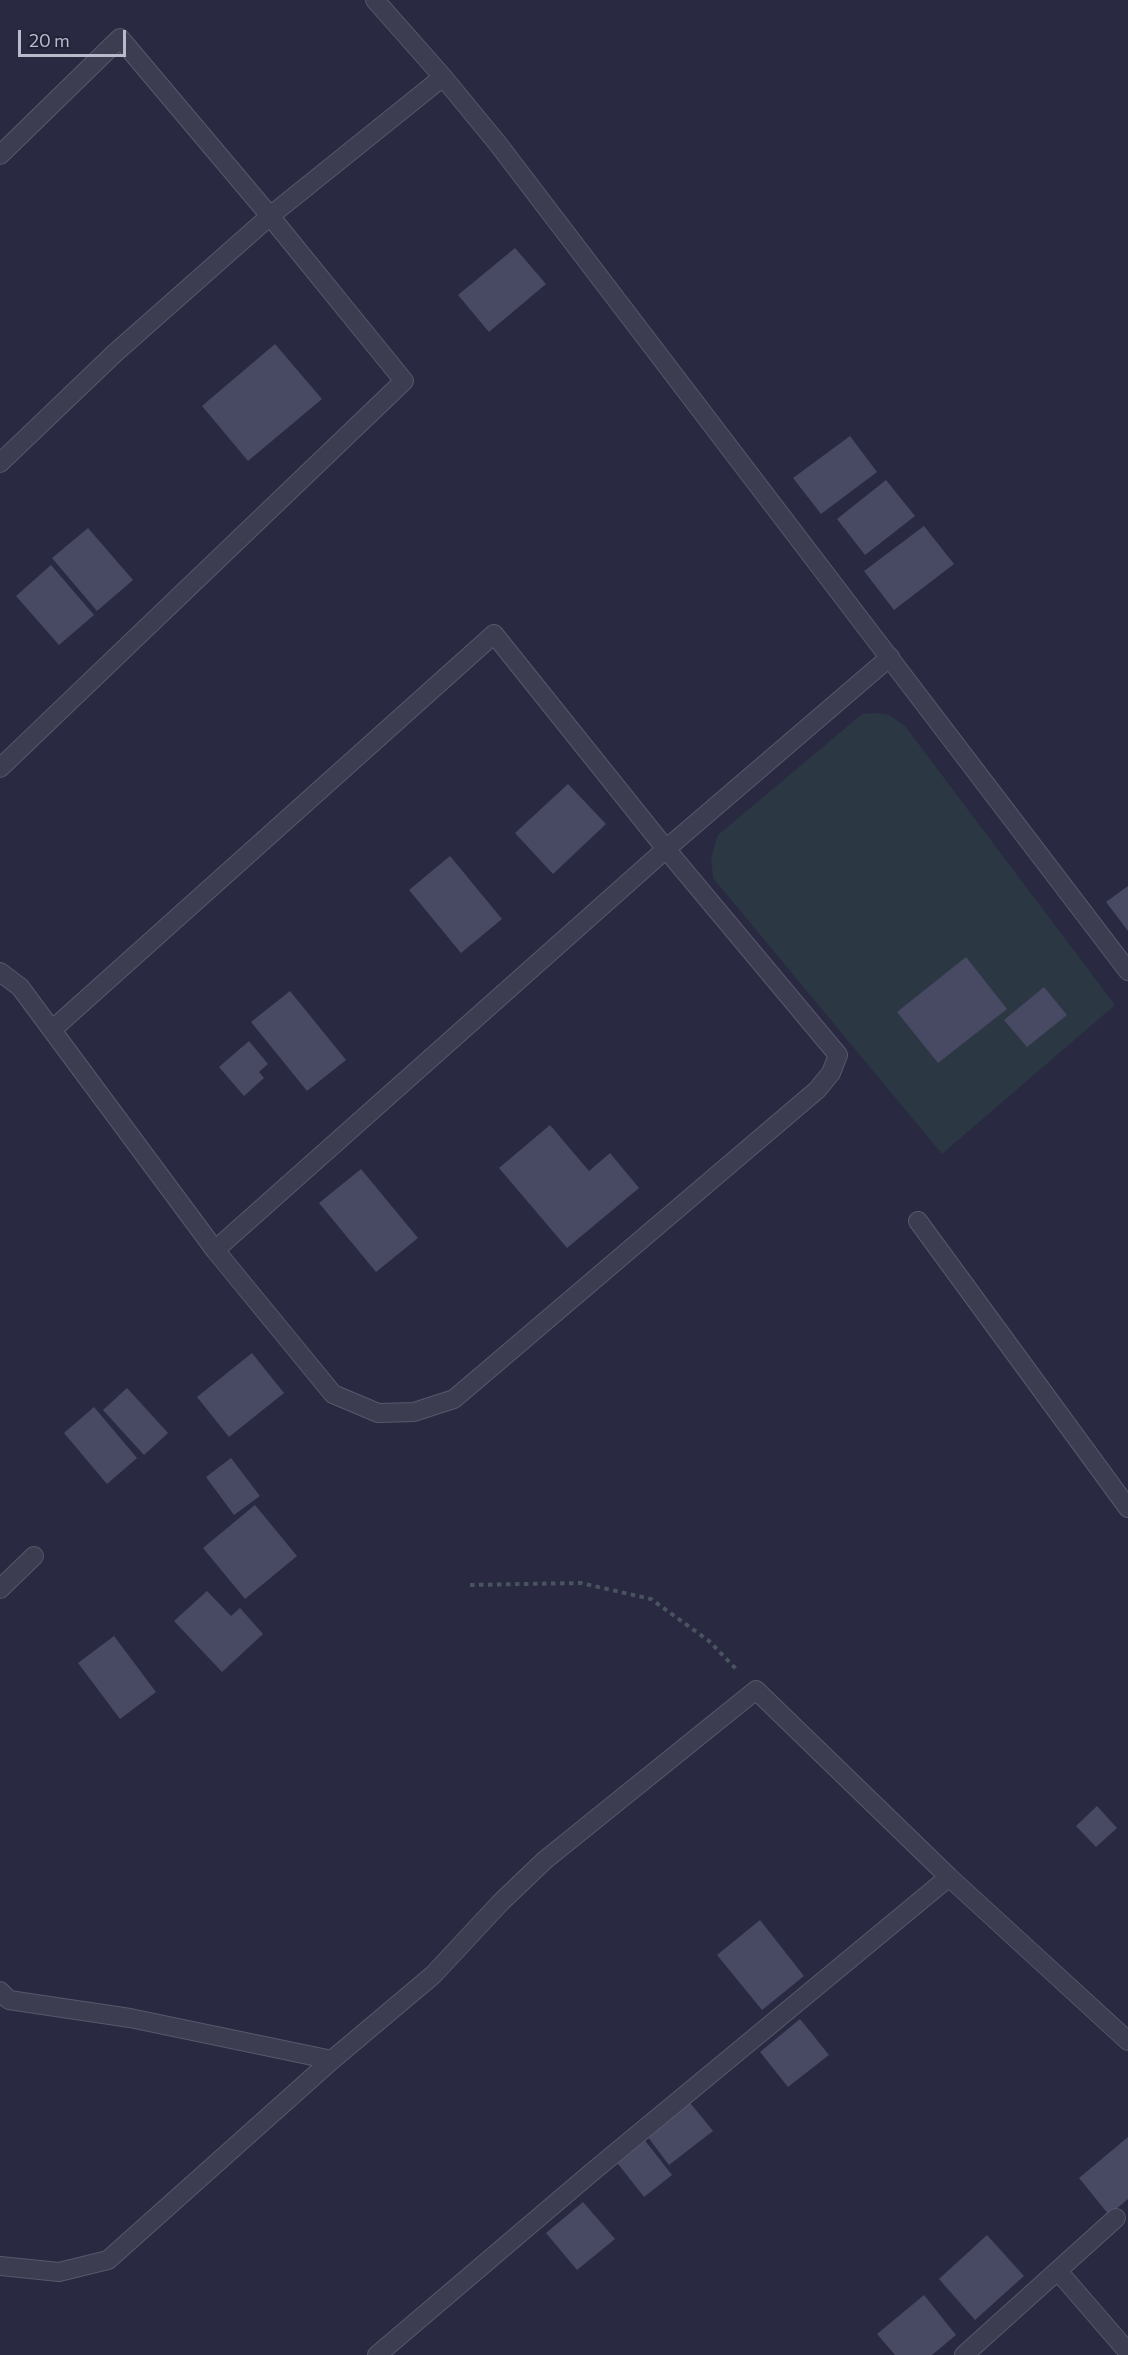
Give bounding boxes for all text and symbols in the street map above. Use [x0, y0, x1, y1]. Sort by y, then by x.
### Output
scale bar [21, 18, 129, 56]
text: 20 m [29, 29, 70, 51]

